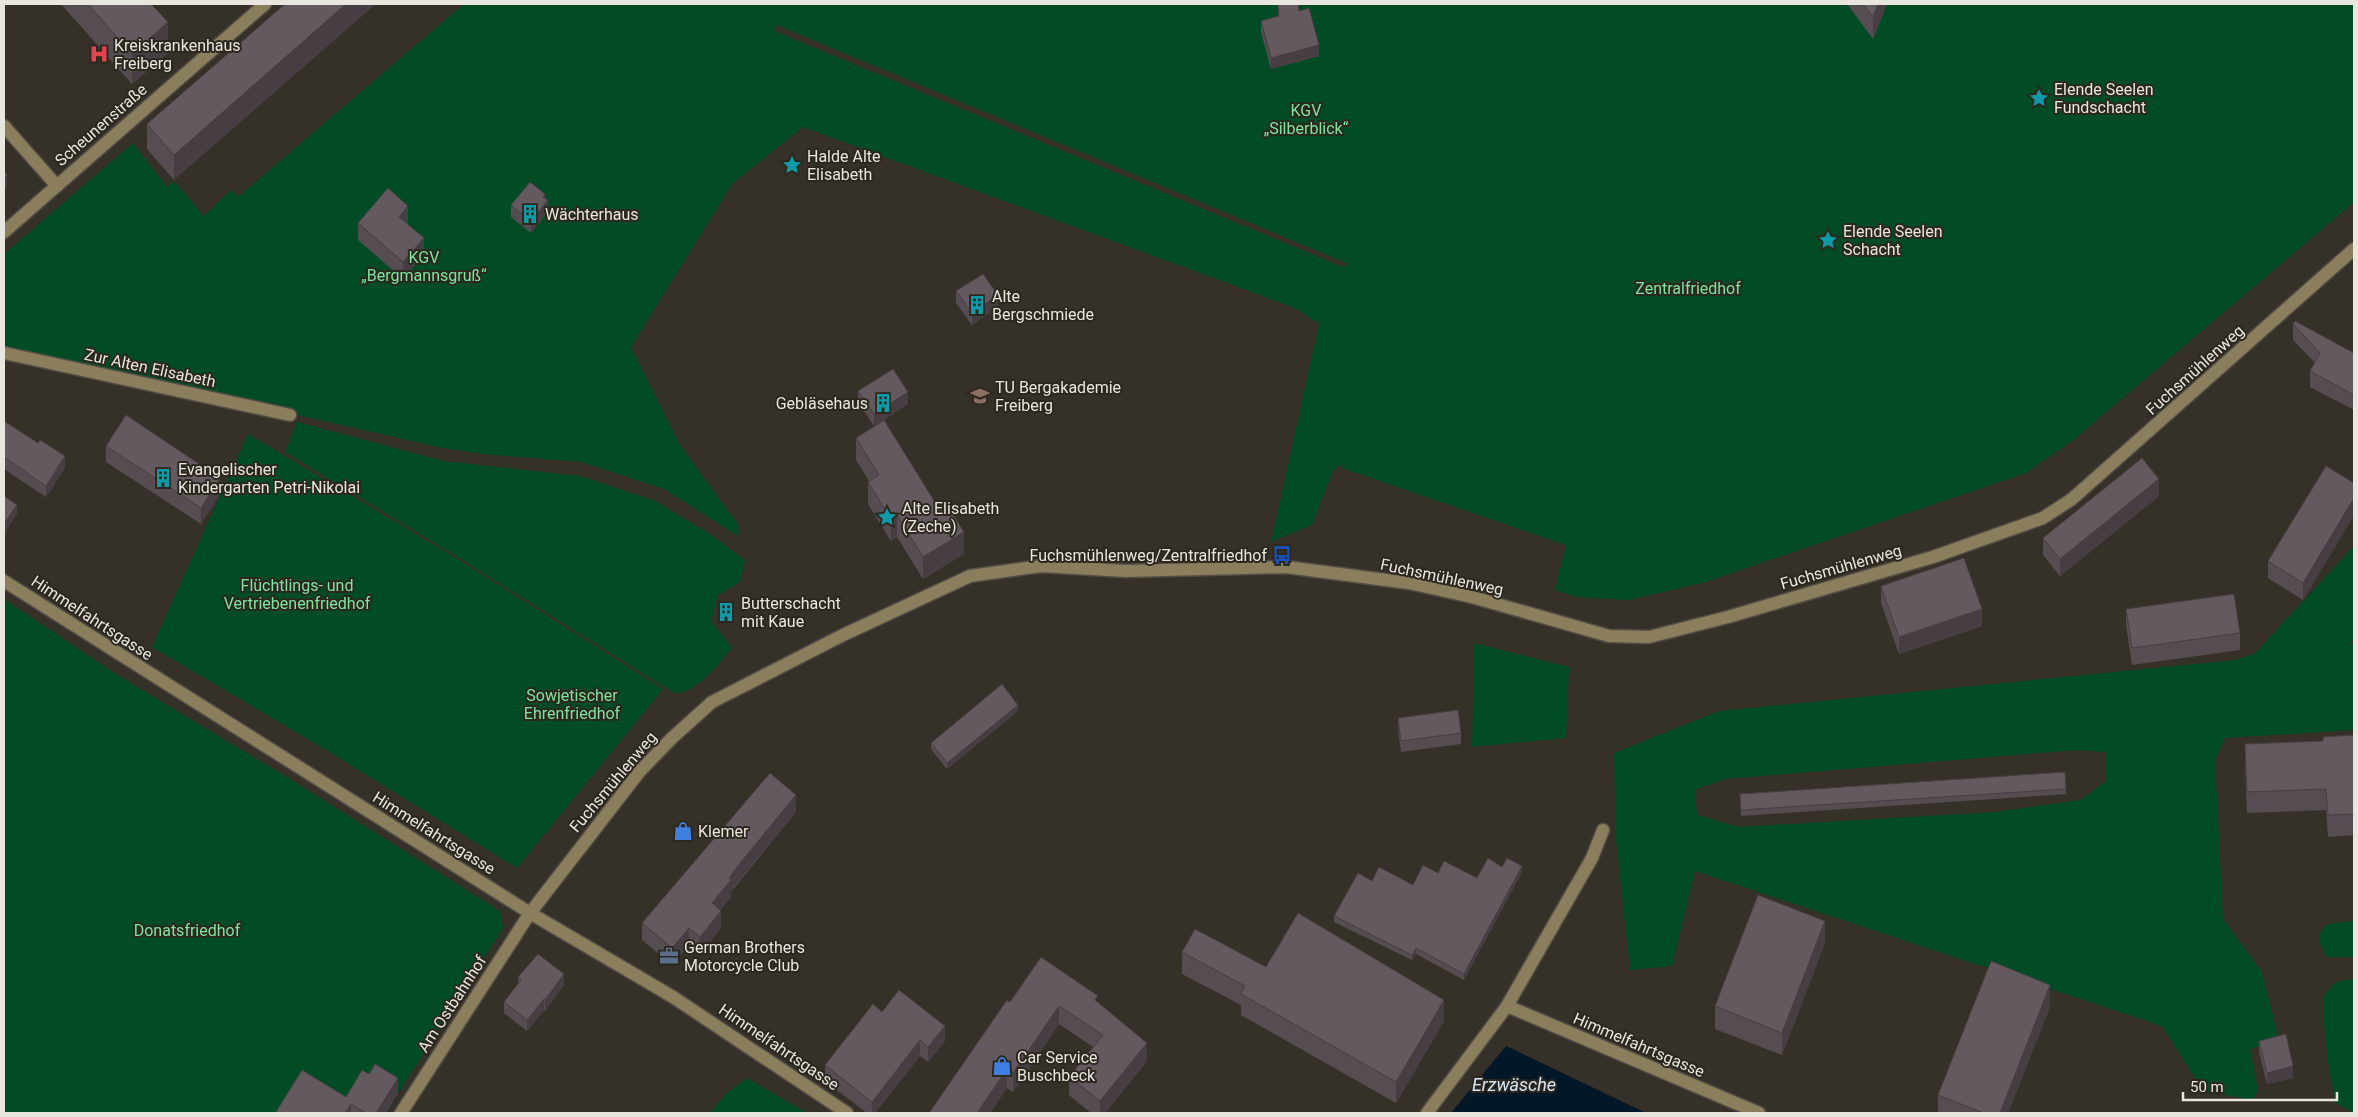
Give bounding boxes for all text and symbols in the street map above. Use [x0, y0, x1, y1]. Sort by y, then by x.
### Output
place label: Kreiskrankenhaus Freiberg [114, 36, 241, 73]
hospital icon: Kreiskrankenhaus Freiberg [88, 43, 110, 65]
street label: Scheunenstraße [51, 80, 151, 170]
place label: Elende Seelen Fundschacht [2054, 80, 2153, 117]
place icon: Elende Seelen Fundschacht [2028, 87, 2050, 109]
park label: KGV „Silberblick“ [1264, 101, 1349, 138]
place label: Halde Alte Elisabeth [807, 147, 881, 184]
place icon: Halde Alte Elisabeth [781, 154, 803, 176]
building icon: Wächterhaus [519, 203, 541, 225]
place label: Wächterhaus [545, 205, 639, 224]
place label: Elende Seelen Schacht [1843, 222, 1942, 259]
place icon: Elende Seelen Schacht [1817, 229, 1839, 251]
park label: KGV „Bergmannsgruß“ [361, 248, 487, 285]
park label: Zentralfriedhof [1635, 279, 1741, 298]
place label: Alte Bergschmiede [992, 287, 1094, 324]
building icon: Alte Bergschmiede [966, 294, 988, 316]
street label: Fuchsmühlenweg [2142, 321, 2248, 419]
street label: Zur Alten Elisabeth [83, 345, 217, 391]
place label: TU Bergakademie Freiberg [995, 378, 1121, 415]
school or university icon: TU Bergakademie Freiberg [969, 385, 991, 407]
building icon: Gebläsehaus [872, 392, 894, 414]
place label: Gebläsehaus [776, 394, 868, 413]
place label: Evangelischer Kindergarten Petri-Nikolai [178, 460, 360, 497]
building icon: Evangelischer Kindergarten Petri-Nikolai [152, 467, 174, 489]
place label: Alte Elisabeth (Zeche) [902, 499, 999, 536]
place icon: Alte Elisabeth (Zeche) [876, 506, 898, 528]
street label: Fuchsmühlenweg [1778, 541, 1904, 593]
bus stop icon: Fuchsmühlenweg/Zentralfriedhof [1271, 544, 1293, 566]
place label: Fuchsmühlenweg/Zentralfriedhof [1030, 546, 1267, 565]
street label: Fuchsmühlenweg [1379, 555, 1505, 599]
street label: Himmelfahrtsgasse [28, 572, 156, 664]
park label: Flüchtlings- und Vertriebenenfriedhof [224, 576, 371, 613]
place label: Butterschacht mit Kaue [741, 594, 841, 631]
building icon: Butterschacht mit Kaue [715, 601, 737, 623]
park label: Sowjetischer Ehrenfriedhof [524, 686, 621, 723]
street label: Fuchsmühlenweg [565, 728, 661, 836]
street label: Himmelfahrtsgasse [369, 788, 499, 878]
shop icon: Klemer [672, 820, 694, 842]
place label: Klemer [698, 822, 749, 841]
park label: Donatsfriedhof [134, 921, 241, 940]
place label: German Brothers Motorcycle Club [684, 938, 805, 975]
office icon: German Brothers Motorcycle Club [658, 945, 680, 967]
street label: Am Ostbahnhof [414, 952, 491, 1056]
street label: Himmelfahrtsgasse [715, 1000, 843, 1094]
street label: Himmelfahrtsgasse [1570, 1009, 1708, 1081]
place label: Car Service Buschbeck [1017, 1048, 1098, 1085]
shop icon: Car Service Buschbeck [991, 1055, 1013, 1077]
scale bar [2183, 1070, 2337, 1102]
water label: Erzwäsche [1472, 1074, 1556, 1095]
text: 50 m [2190, 1078, 2224, 1096]

